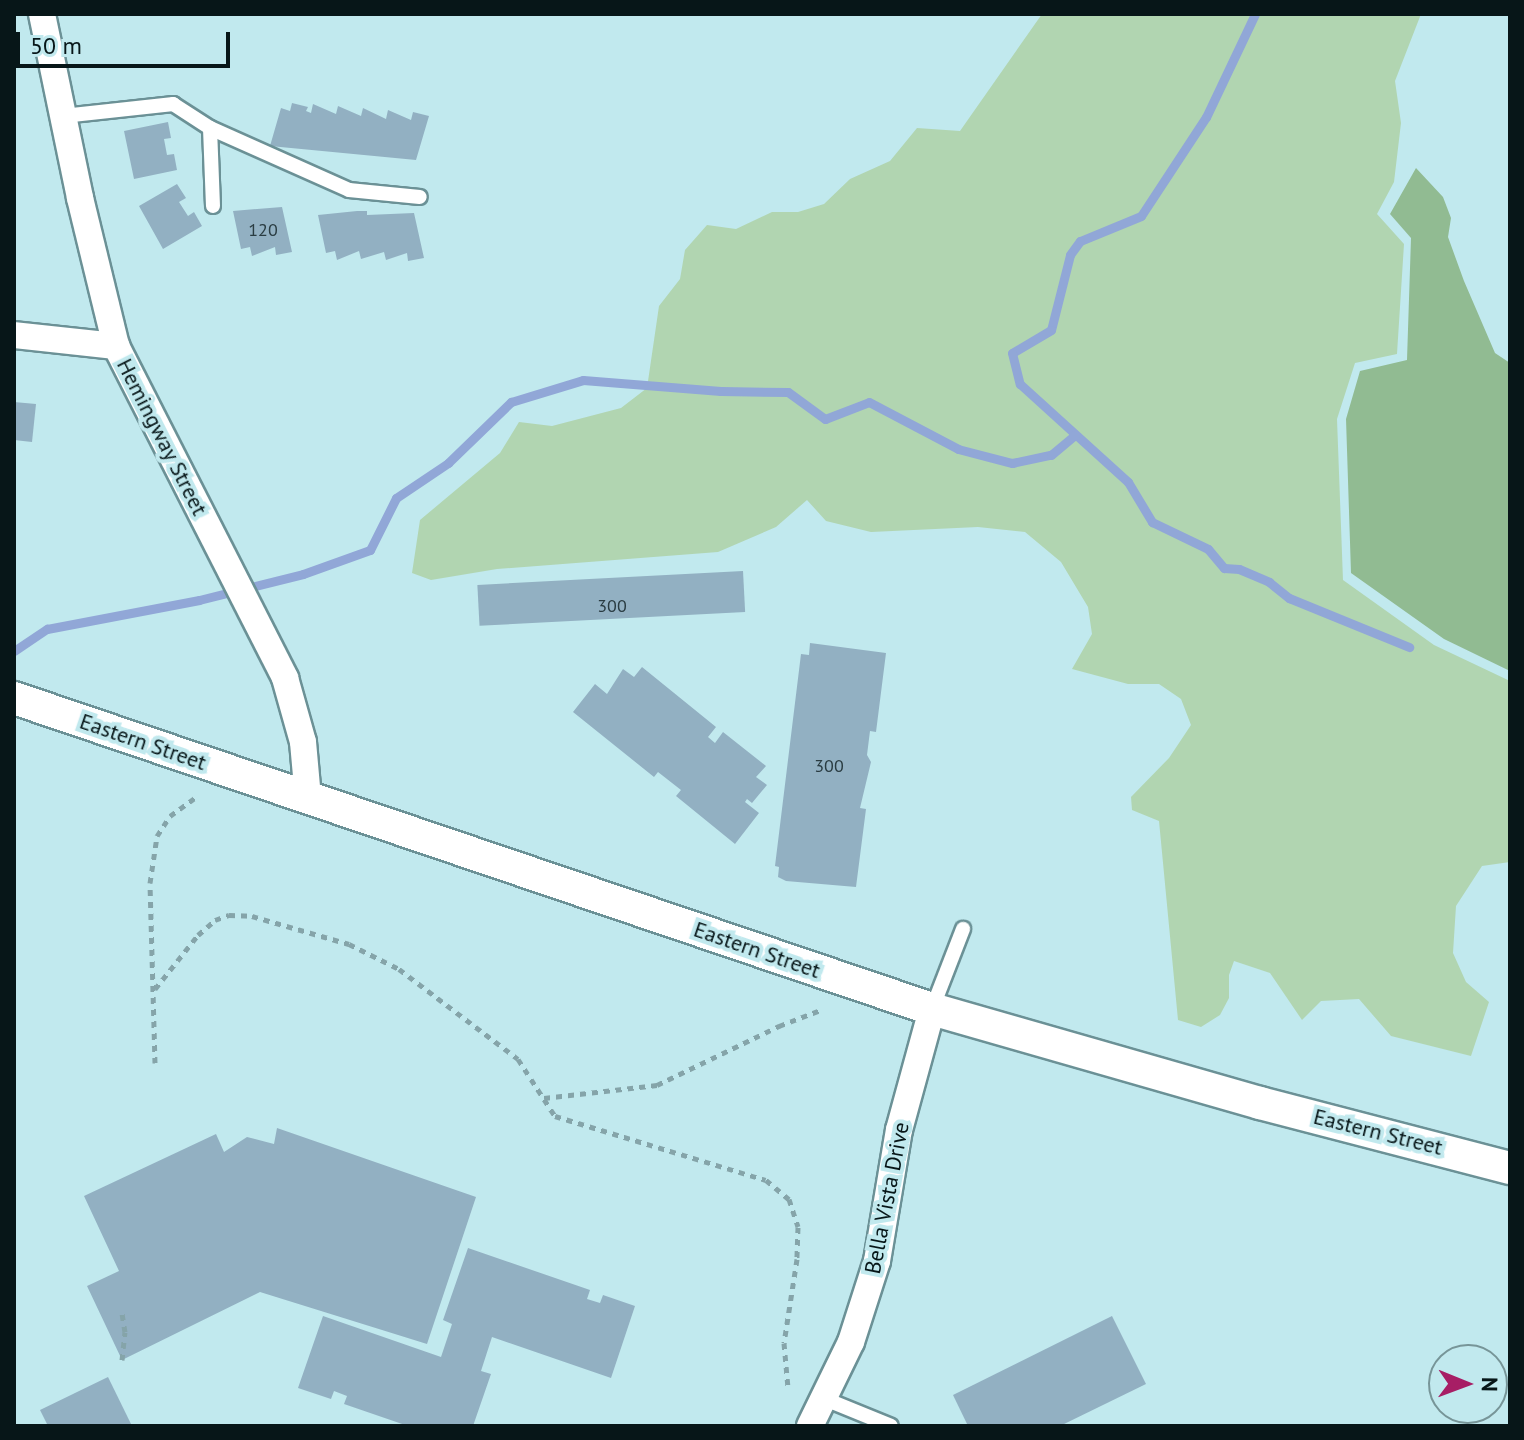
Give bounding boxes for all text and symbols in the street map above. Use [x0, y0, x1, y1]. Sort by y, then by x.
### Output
scale bar [20, 16, 234, 66]
text: 50 m [30, 30, 82, 61]
house number: 120 [248, 219, 278, 241]
street label: Hemingway Street [111, 354, 213, 520]
house number: 300 [597, 595, 627, 617]
street label: Eastern Street [76, 708, 210, 776]
house number: 300 [814, 755, 844, 777]
street label: Eastern Street [690, 916, 824, 984]
street label: Eastern Street [1311, 1103, 1445, 1161]
street label: Bella Vista Drive [859, 1119, 915, 1277]
north arrow [1428, 1344, 1508, 1424]
text: N [1476, 1377, 1504, 1392]

